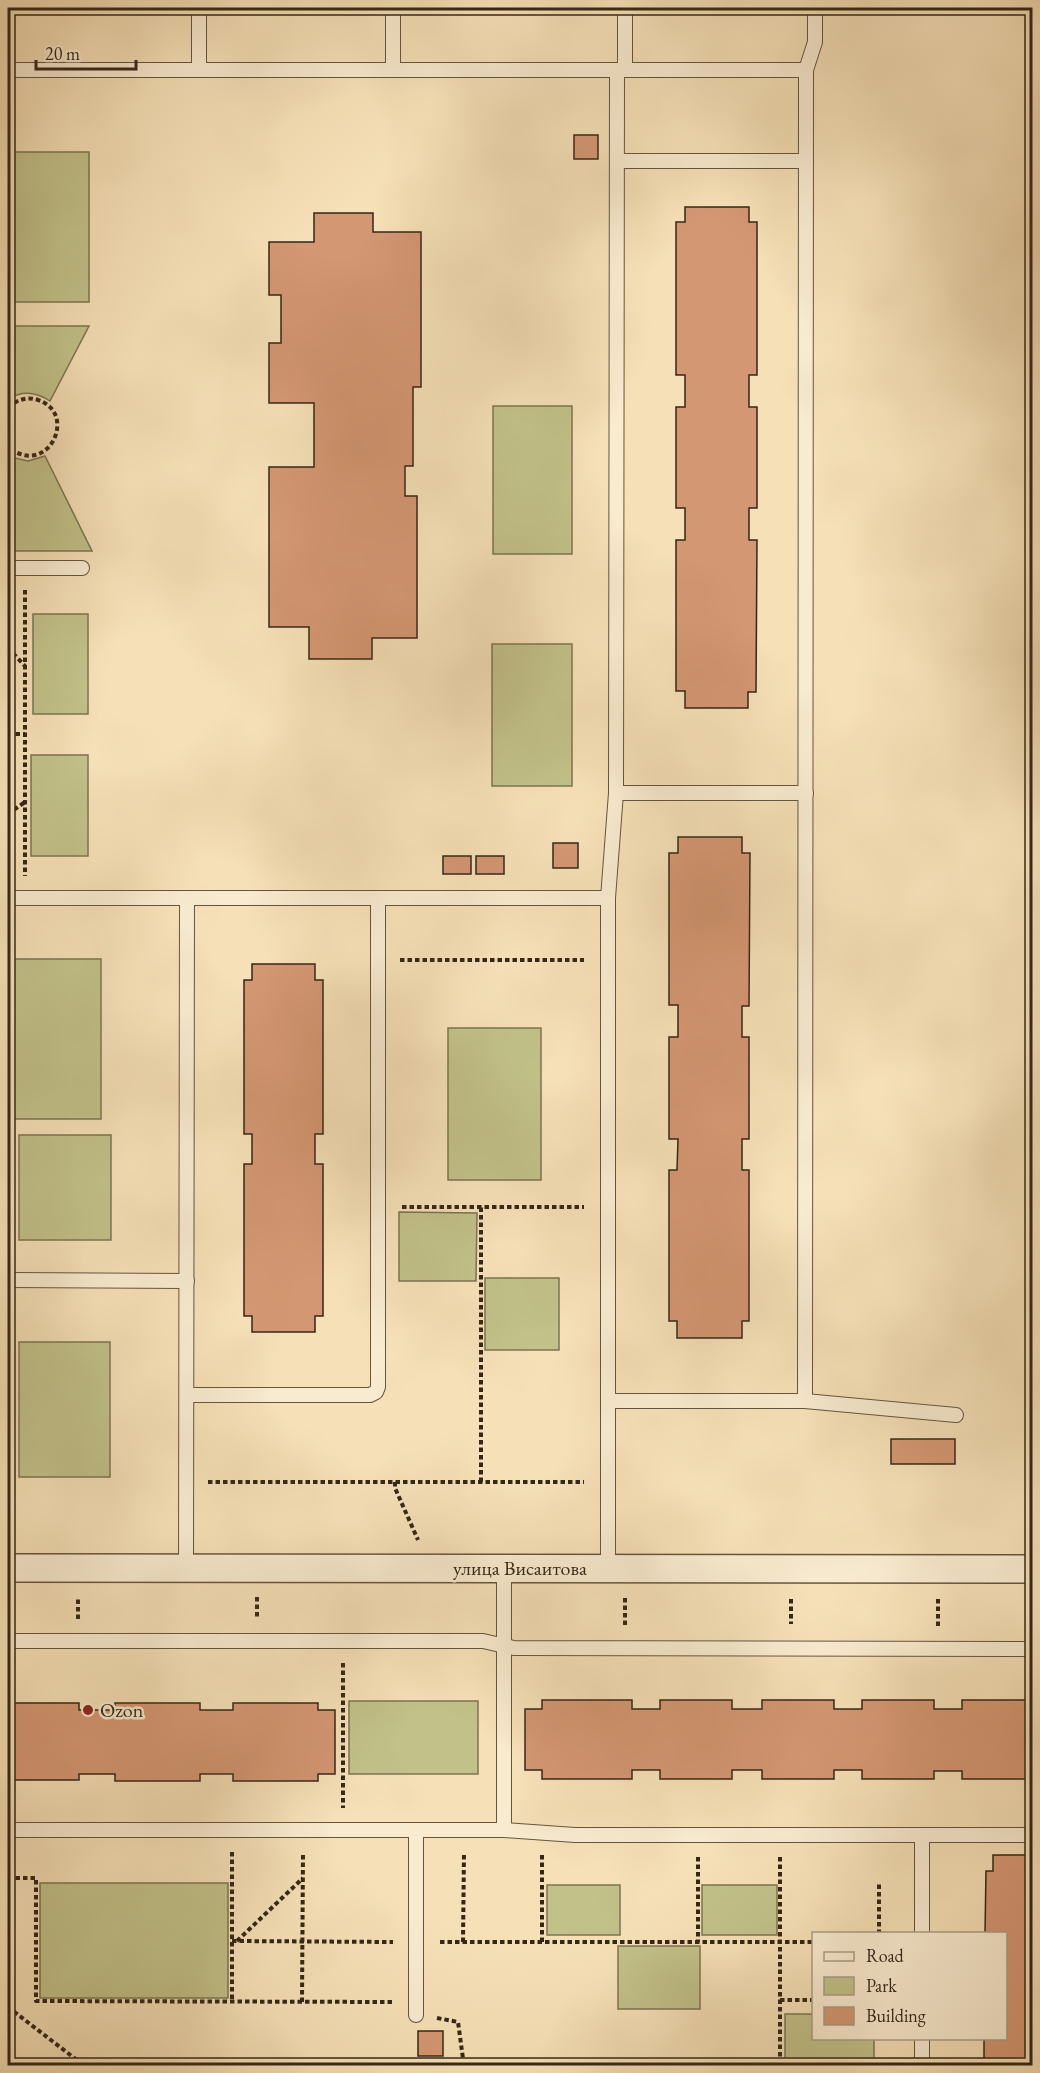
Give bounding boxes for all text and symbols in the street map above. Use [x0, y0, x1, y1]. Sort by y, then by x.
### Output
scale bar [36, 33, 136, 71]
text: 20 m [45, 42, 80, 65]
street label: улица Висаитова [453, 1555, 587, 1581]
place label: Ozon [100, 1697, 144, 1723]
marker: Ozon [81, 1703, 95, 1717]
legend [812, 1932, 1007, 2040]
text: Road [866, 1944, 905, 1967]
text: Park [866, 1974, 897, 1997]
text: Building [866, 2004, 926, 2027]

